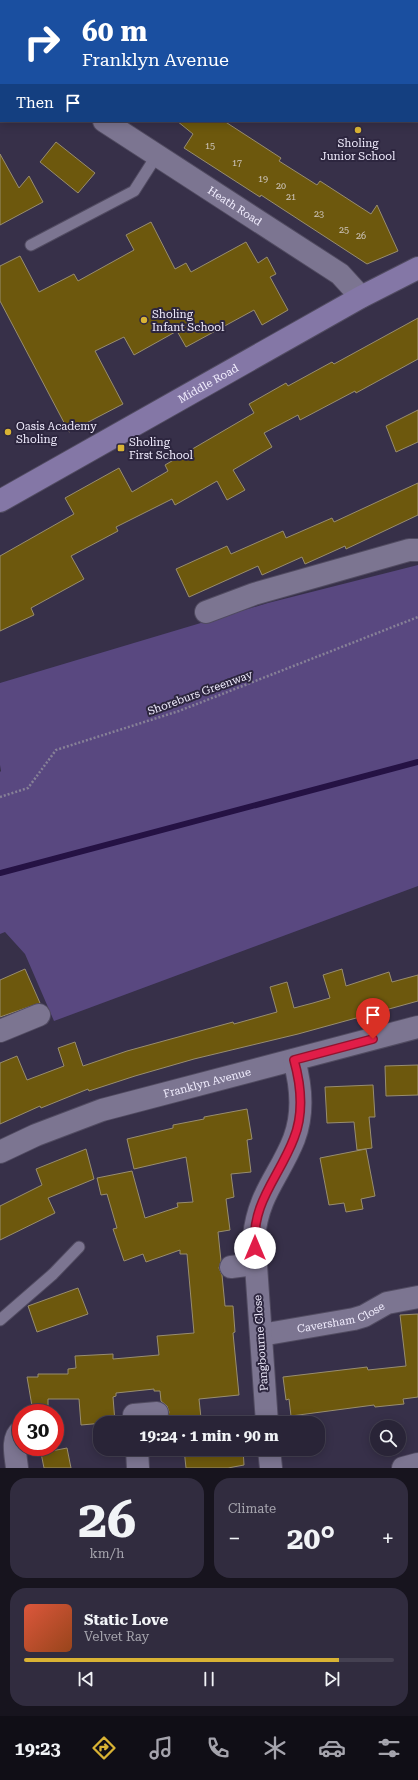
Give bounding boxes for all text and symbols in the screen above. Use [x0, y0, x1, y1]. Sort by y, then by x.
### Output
text: 60 m [82, 15, 147, 48]
icon: right [16, 16, 68, 68]
text: Franklyn Avenue [82, 49, 229, 70]
icon: arrive [62, 92, 84, 114]
text: Then [16, 94, 54, 112]
marker: Sholing Junior School [353, 125, 363, 135]
place label: Sholing Junior School [321, 137, 396, 163]
house number: 15 [205, 141, 215, 151]
house number: 17 [232, 158, 242, 168]
house number: 19 [258, 174, 268, 184]
house number: 20 [276, 181, 286, 191]
street label: Heath Road [205, 184, 264, 228]
house number: 21 [286, 192, 296, 202]
house number: 23 [314, 209, 324, 219]
house number: 25 [339, 225, 349, 235]
house number: 26 [356, 231, 366, 241]
place label: Sholing Infant School [152, 308, 225, 334]
marker: Sholing Infant School [139, 315, 149, 325]
street label: Middle Road [176, 361, 241, 406]
place label: Oasis Academy Sholing [16, 420, 97, 446]
marker: Oasis Academy Sholing [3, 427, 13, 437]
place label: Sholing First School [129, 436, 194, 462]
marker: Sholing First School [116, 443, 126, 453]
street label: Shoreburs Greenway [146, 668, 255, 718]
pin [356, 998, 390, 1039]
icon: arrive [362, 1004, 384, 1026]
street label: Franklyn Avenue [162, 1065, 252, 1100]
position arrow [234, 1227, 276, 1269]
street label: Pangbourne Close [251, 1294, 271, 1392]
street label: Caversham Close [296, 1299, 387, 1335]
speed limit sign: 30 [12, 1404, 64, 1456]
map controls [370, 1420, 406, 1456]
button: search [370, 1420, 406, 1456]
text: 19:24 · 1 min · 90 m [139, 1427, 279, 1445]
text: 26 [78, 1489, 136, 1550]
text: Climate [228, 1501, 276, 1516]
text: 20° [287, 1521, 335, 1556]
text: − [228, 1526, 240, 1551]
text: + [382, 1526, 394, 1551]
text: km/h [90, 1546, 124, 1561]
text: Static Love [84, 1611, 168, 1629]
text: Velvet Ray [84, 1629, 149, 1644]
icon: previous [75, 1668, 97, 1690]
icon: pause [198, 1668, 220, 1690]
icon: next [321, 1668, 343, 1690]
icon: directions [90, 1734, 118, 1762]
icon: music [147, 1734, 175, 1762]
icon: phone [204, 1734, 232, 1762]
icon: climate [261, 1734, 289, 1762]
icon: car [318, 1734, 346, 1762]
icon: filters [375, 1734, 403, 1762]
text: 19:23 [15, 1738, 61, 1759]

